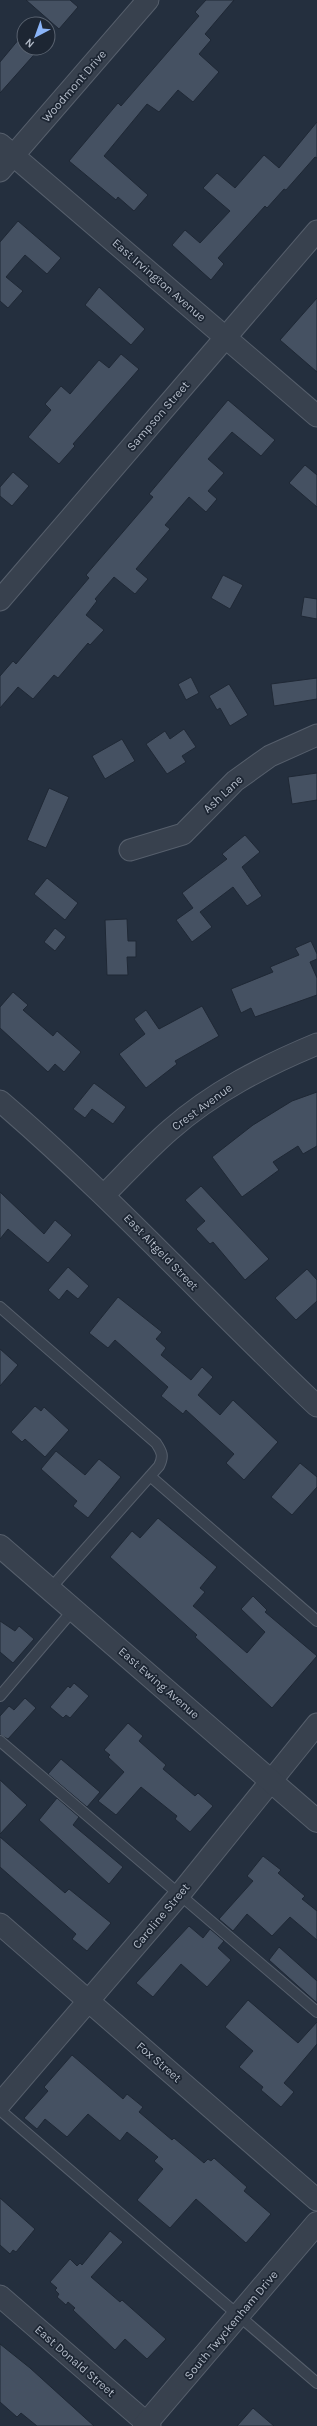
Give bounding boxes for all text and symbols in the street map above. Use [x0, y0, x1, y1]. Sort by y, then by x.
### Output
north arrow [16, 16, 56, 56]
text: N [23, 36, 37, 51]
street label: Woodmont Drive [39, 47, 109, 125]
street label: East Irvington Avenue [110, 236, 208, 324]
street label: Sampson Street [124, 378, 192, 454]
street label: Ash Lane [200, 772, 246, 816]
street label: Crest Avenue [169, 1080, 235, 1134]
street label: East Altgeld Street [121, 1211, 201, 1294]
street label: East Ewing Avenue [116, 1644, 202, 1722]
street label: Caroline Street [130, 1880, 193, 1952]
street label: Fox Street [134, 2039, 184, 2085]
street label: South Twyckenham Drive [181, 2268, 281, 2382]
street label: East Donald Street [32, 2322, 118, 2400]

